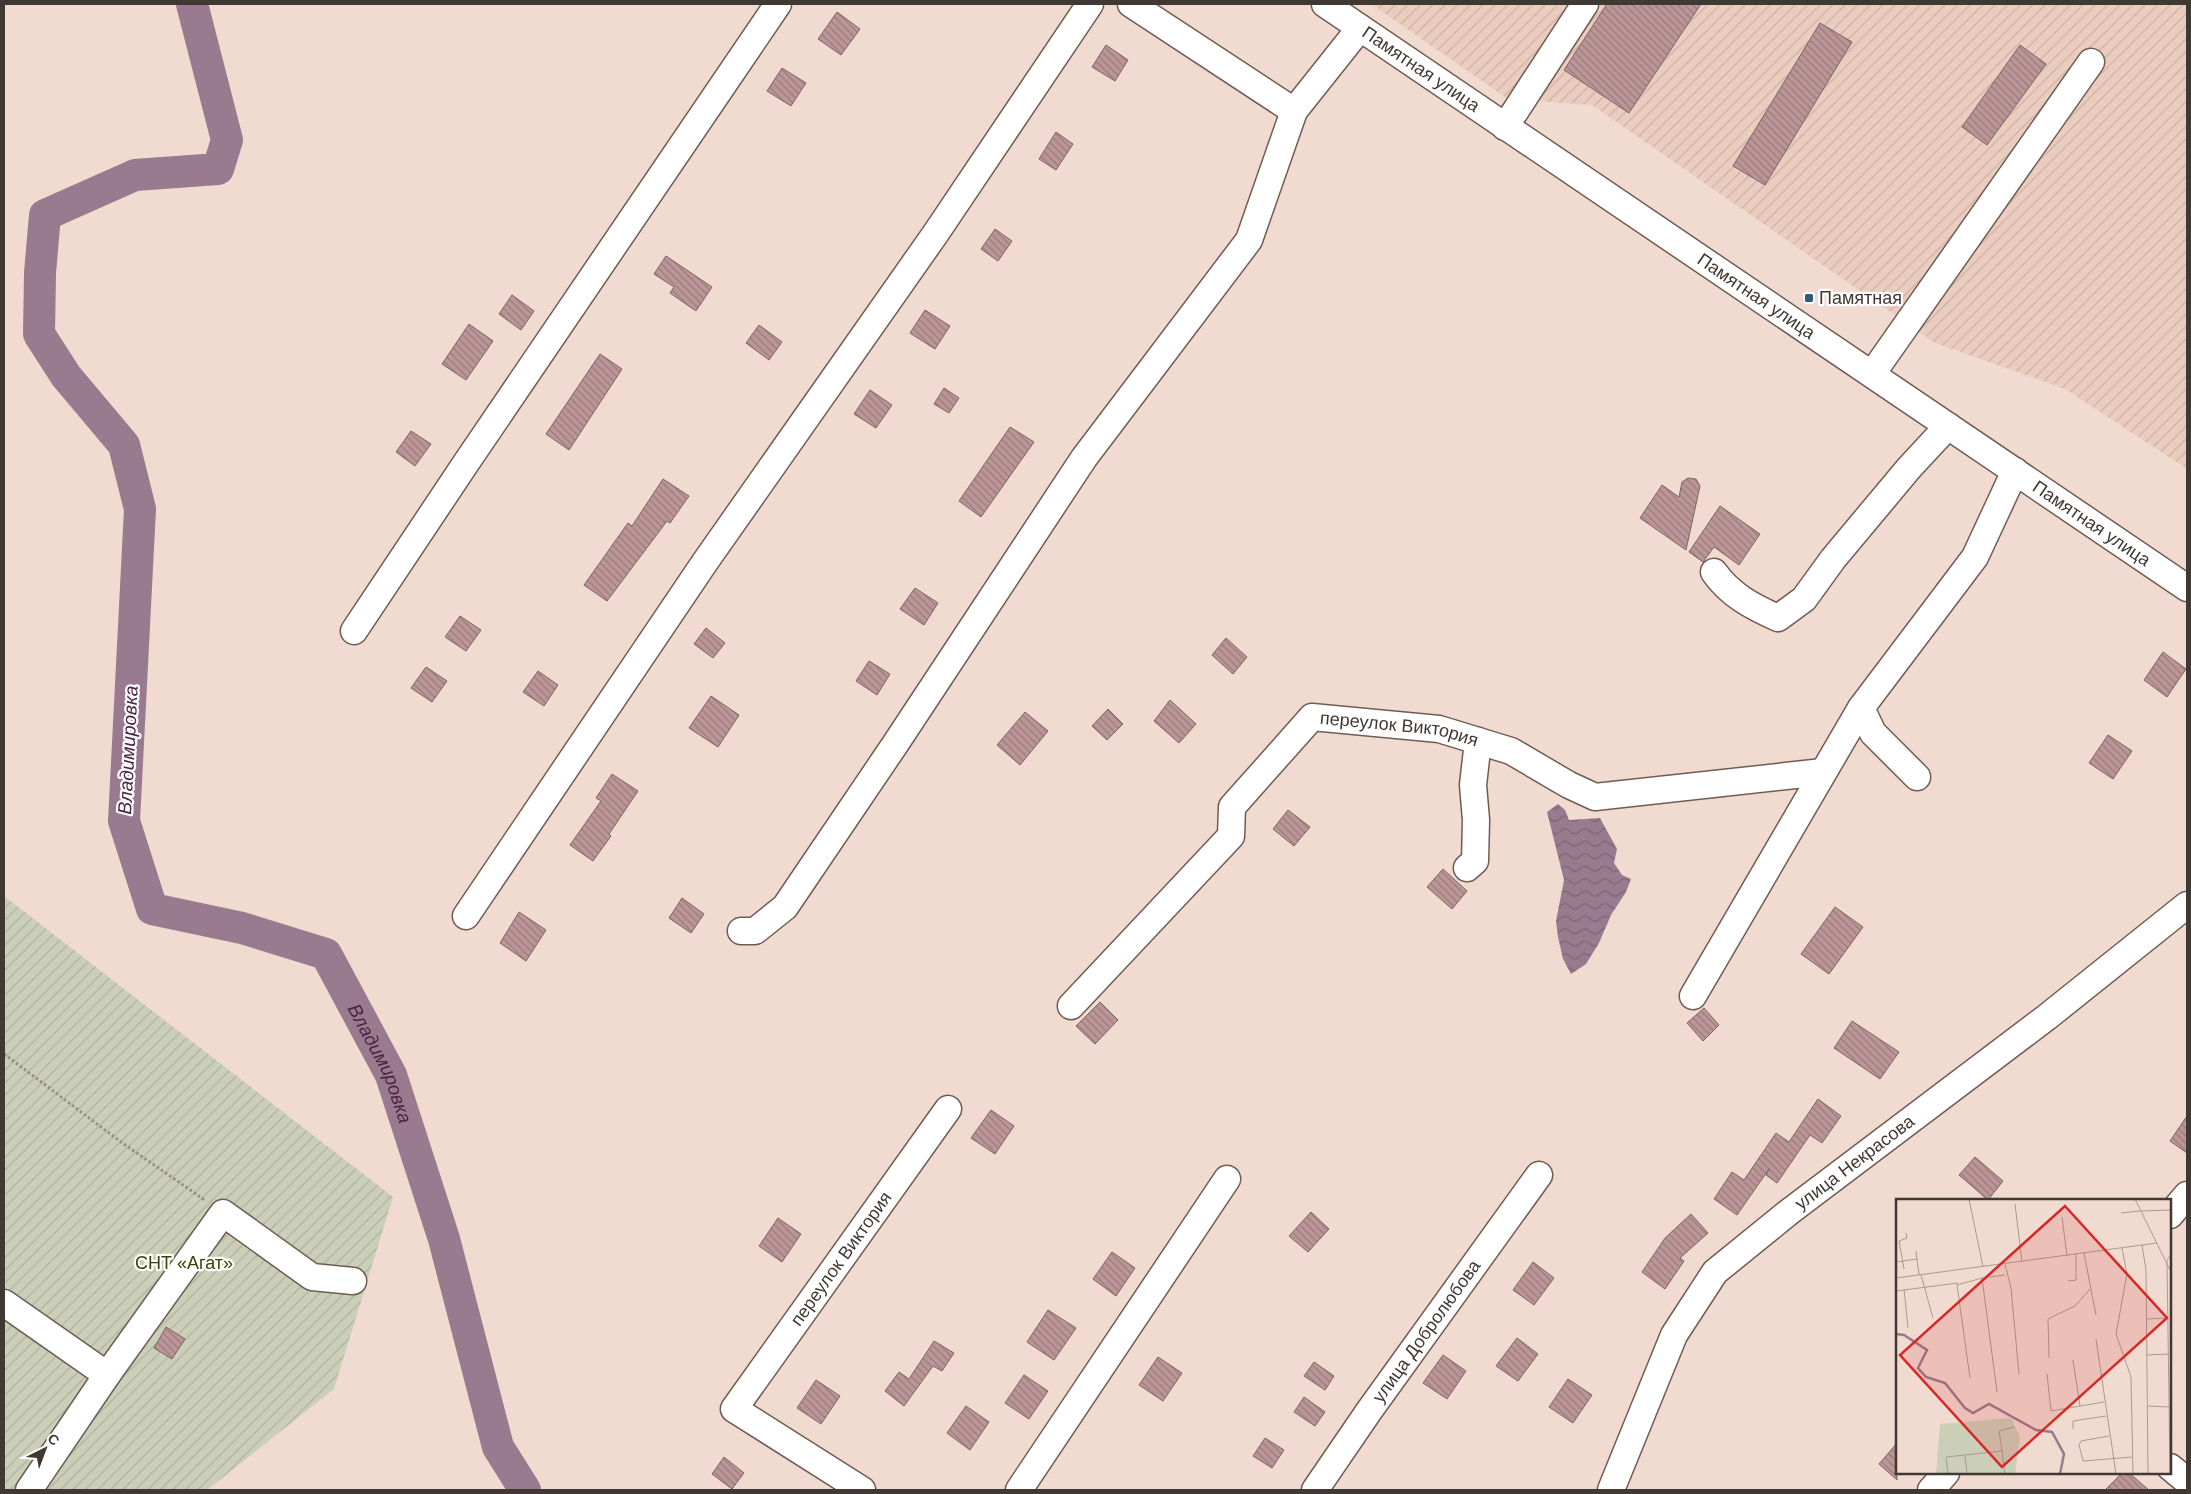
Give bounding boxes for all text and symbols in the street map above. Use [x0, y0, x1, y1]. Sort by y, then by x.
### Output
street label: Памятная улица [1358, 22, 1484, 116]
street label: Памятная улица [1694, 249, 1820, 344]
place label: Памятная [1819, 288, 1902, 308]
marker: Памятная [1803, 292, 1815, 304]
street label: Памятная улица [2029, 477, 2155, 571]
water label: Владимировка [114, 685, 142, 815]
street label: переулок Виктория [1319, 708, 1481, 750]
water label: Владимировка [344, 1000, 416, 1126]
street label: улица Некрасова [1791, 1110, 1919, 1214]
street label: переулок Виктория [787, 1188, 896, 1330]
inset map [1896, 1199, 2171, 1474]
park label: СНТ «Агат» [135, 1253, 233, 1273]
street label: улица Добролюбова [1368, 1255, 1485, 1406]
north arrow [20, 1424, 70, 1474]
text: С [45, 1430, 63, 1449]

